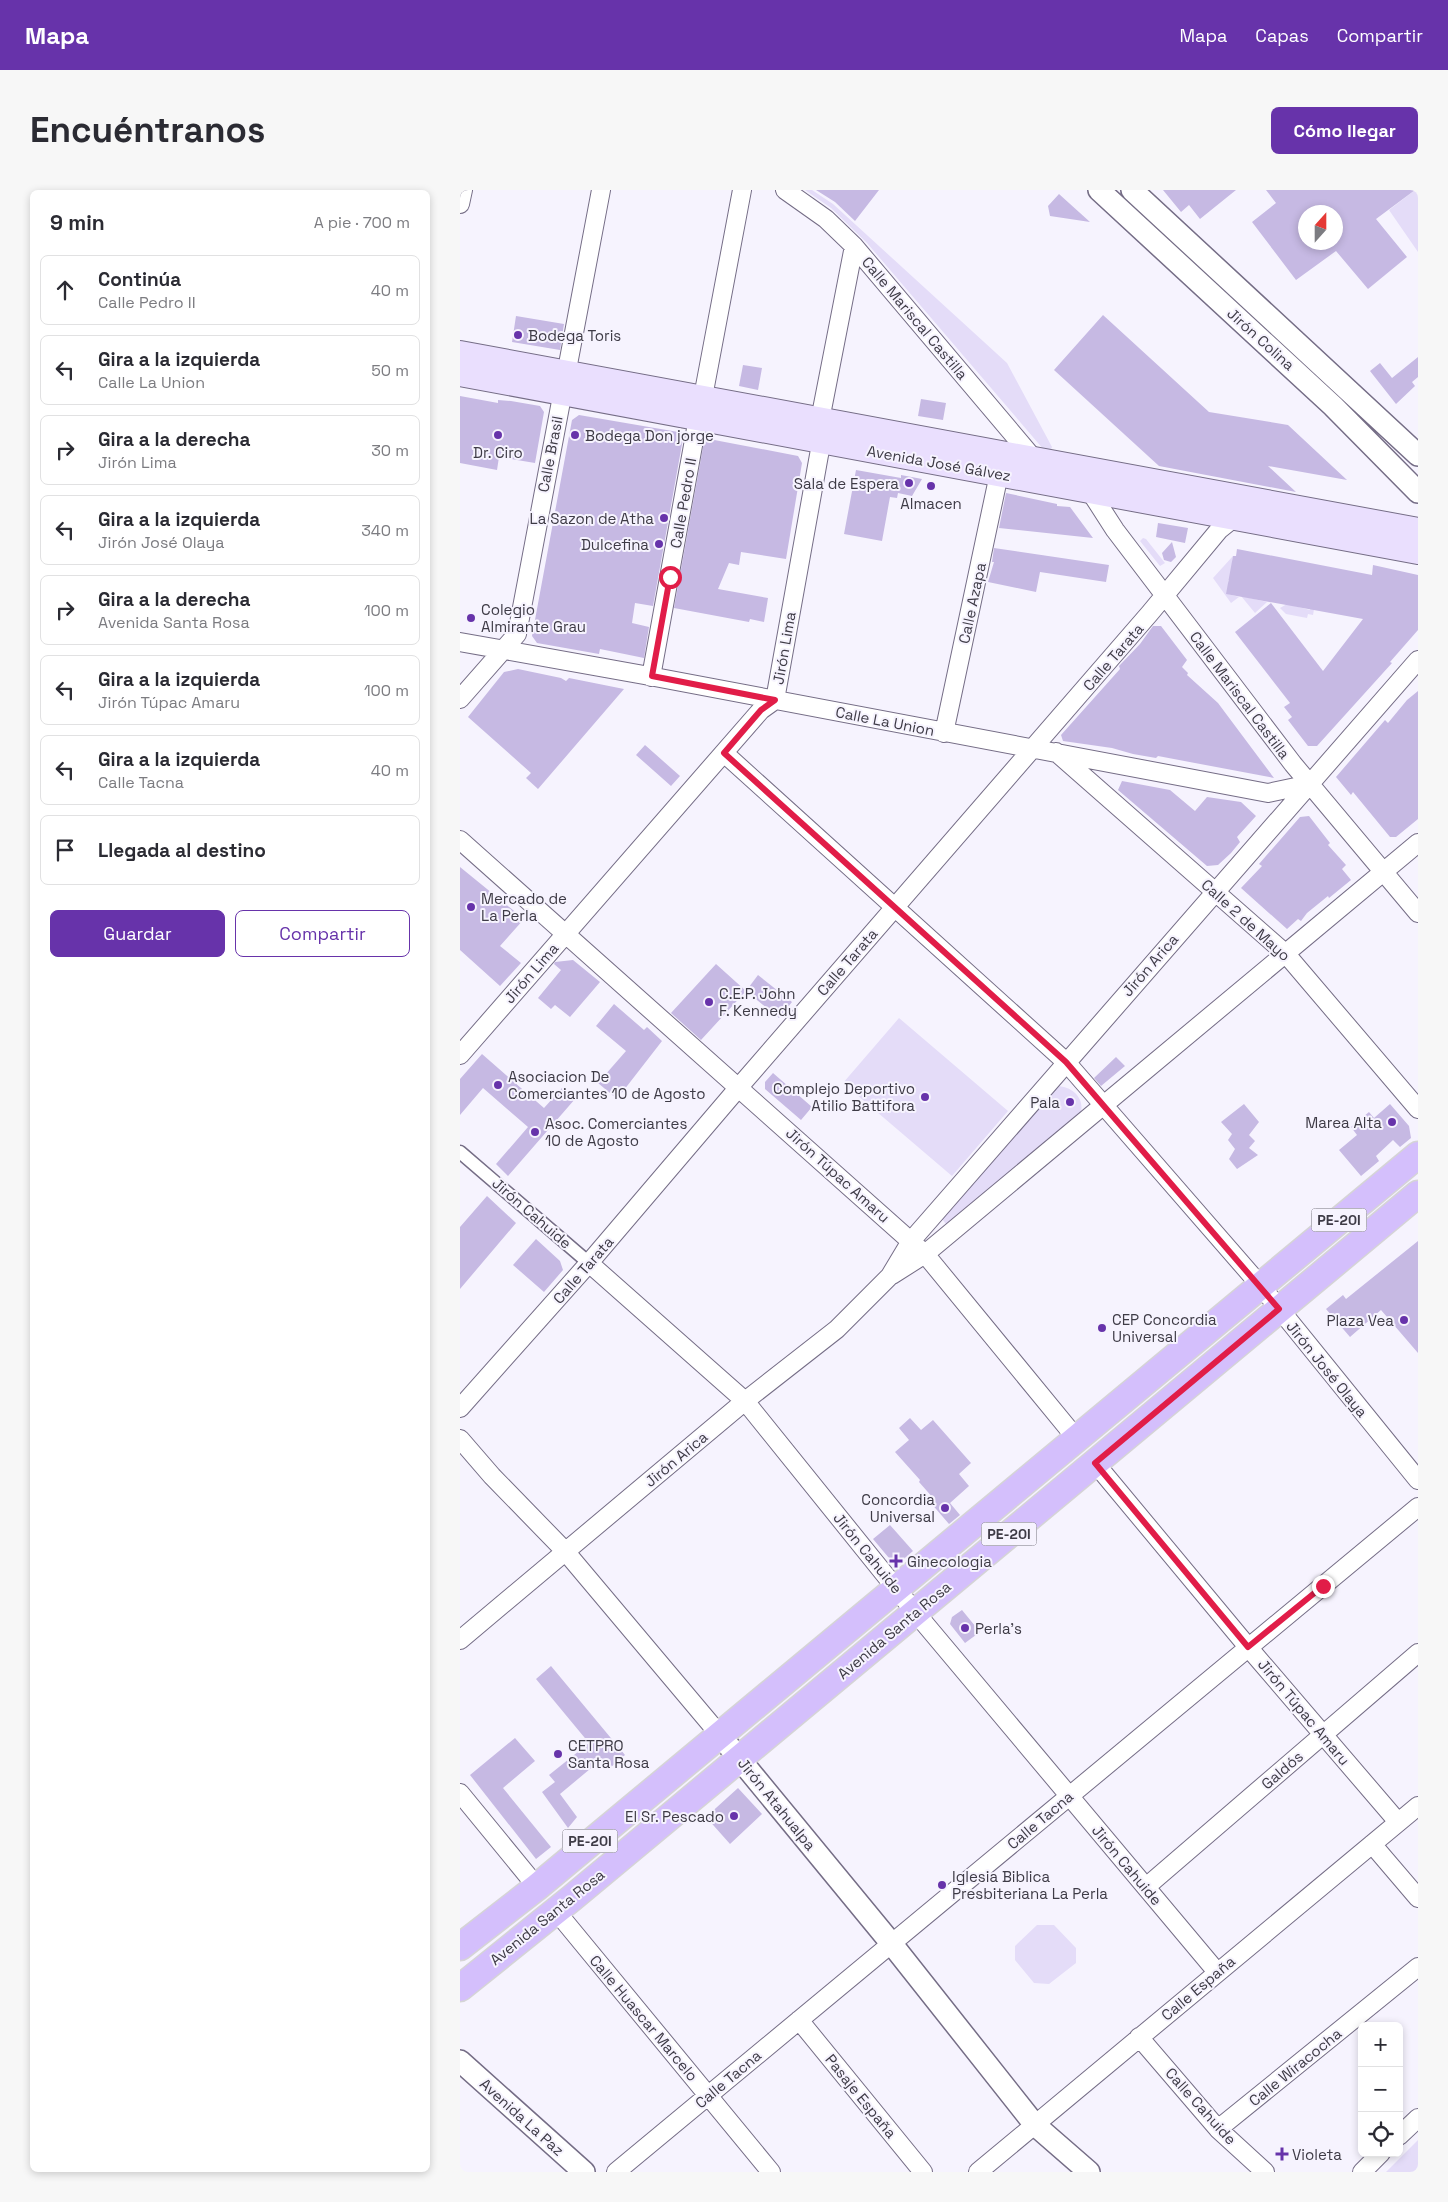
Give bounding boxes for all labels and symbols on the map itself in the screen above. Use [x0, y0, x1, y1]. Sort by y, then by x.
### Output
north arrow [1298, 205, 1343, 250]
street label: Calle Mariscal Castilla [858, 253, 972, 384]
street label: Jirón Colina [1223, 304, 1299, 375]
place label: Bodega Toris [528, 326, 621, 345]
marker: Bodega Toris [512, 329, 524, 341]
street label: Calle Brasil [533, 414, 567, 494]
place label: Bodega Don jorge [585, 426, 714, 445]
marker: Dr. Ciro [492, 429, 504, 441]
marker: Bodega Don jorge [569, 429, 581, 441]
street label: Avenida José Gálvez [866, 441, 1012, 485]
place label: Dr. Ciro [473, 443, 523, 462]
street label: Calle Pedro II [666, 456, 700, 550]
place label: Sala de Espera [794, 474, 899, 493]
marker: Sala de Espera [903, 477, 915, 489]
marker: Almacen [925, 480, 937, 492]
place label: Almacen [900, 494, 962, 513]
place label: La Sazon de Atha [530, 509, 654, 528]
marker: La Sazon de Atha [658, 512, 670, 524]
place label: Dulcefina [581, 535, 649, 554]
marker: Dulcefina [653, 538, 665, 550]
street label: Calle Azapa [954, 560, 990, 645]
route start [659, 566, 682, 589]
place label: Colegio Almirante Grau [481, 600, 586, 636]
street label: Jirón Lima [768, 610, 800, 686]
marker: Colegio Almirante Grau [465, 612, 477, 624]
street label: Calle Tarata [1079, 619, 1148, 695]
street label: Calle Mariscal Castilla [1186, 627, 1294, 763]
street label: Calle La Union [834, 702, 936, 740]
street label: Calle 2 de Mayo [1197, 875, 1295, 965]
place label: Mercado de La Perla [481, 889, 567, 925]
marker: Mercado de La Perla [465, 901, 477, 913]
street label: Calle Tarata [813, 924, 882, 1000]
street label: Jirón Arica [1118, 930, 1182, 1000]
street label: Jirón Lima [500, 939, 563, 1007]
place label: C.E.P. John F. Kennedy [719, 984, 797, 1020]
marker: C.E.P. John F. Kennedy [703, 996, 715, 1008]
place label: Asociacion De Comerciantes 10 de Agosto [508, 1067, 706, 1103]
marker: Asociacion De Comerciantes 10 de Agosto [492, 1079, 504, 1091]
place label: Complejo Deportivo Atilio Battifora [773, 1079, 915, 1115]
marker: Complejo Deportivo Atilio Battifora [919, 1091, 931, 1103]
place label: Pala [1030, 1093, 1060, 1112]
marker: Pala [1064, 1096, 1076, 1108]
place label: Marea Alta [1305, 1113, 1382, 1132]
place label: Asoc. Comerciantes 10 de Agosto [545, 1114, 687, 1150]
marker: Marea Alta [1386, 1116, 1398, 1128]
street label: Jirón Túpac Amaru [782, 1123, 894, 1227]
marker: Asoc. Comerciantes 10 de Agosto [529, 1126, 541, 1138]
street label: Jirón Cahuide [488, 1173, 576, 1253]
road number: PE-20I [1312, 1208, 1366, 1232]
street label: Calle Tarata [549, 1232, 618, 1308]
place label: CEP Concordia Universal [1112, 1310, 1217, 1346]
place label: Plaza Vea [1326, 1311, 1394, 1330]
marker: Plaza Vea [1398, 1314, 1410, 1326]
street label: Jirón José Olaya [1282, 1317, 1372, 1421]
marker: CEP Concordia Universal [1096, 1322, 1108, 1334]
street label: Jirón Arica [641, 1427, 712, 1491]
place label: Concordia Universal [861, 1490, 935, 1526]
marker: Concordia Universal [939, 1502, 951, 1514]
street label: Jirón Cahuide [829, 1509, 907, 1598]
road number: PE-20I [982, 1522, 1036, 1546]
place label: Ginecologia [907, 1552, 992, 1571]
marker: Ginecologia [889, 1554, 903, 1568]
route end [1312, 1575, 1335, 1598]
street label: Avenida Santa Rosa [833, 1577, 955, 1683]
place label: Perla's [975, 1619, 1022, 1638]
marker: Perla's [959, 1622, 971, 1634]
street label: Jirón Túpac Amaru [1254, 1655, 1354, 1769]
place label: CETPRO Santa Rosa [568, 1736, 650, 1772]
street label: Galdós [1257, 1747, 1307, 1793]
marker: CETPRO Santa Rosa [552, 1748, 564, 1760]
street label: Jirón Atahualpa [734, 1754, 820, 1854]
street label: Calle Tacna [1003, 1787, 1077, 1853]
place label: El Sr. Pescado [625, 1807, 724, 1826]
marker: El Sr. Pescado [728, 1810, 740, 1822]
street label: Jirón Cahuide [1088, 1821, 1166, 1909]
road number: PE-20I [562, 1830, 618, 1852]
street label: Avenida Santa Rosa [486, 1865, 609, 1969]
place label: Iglesia Biblica Presbiteriana La Perla [952, 1867, 1108, 1903]
marker: Iglesia Biblica Presbiteriana La Perla [936, 1879, 948, 1891]
street label: Calle Huascar Marcelo [586, 1951, 702, 2085]
street label: Calle España [1157, 1951, 1239, 2024]
street label: Calle Wiracocha [1245, 2024, 1346, 2110]
street label: Calle Tacna [691, 2046, 765, 2112]
street label: Pasaje España [821, 2050, 901, 2142]
street label: Calle Cahuide [1161, 2064, 1241, 2149]
street label: Avenida La Paz [476, 2074, 568, 2160]
place label: Violeta [1292, 2145, 1342, 2164]
marker: Violeta [1276, 2148, 1288, 2160]

